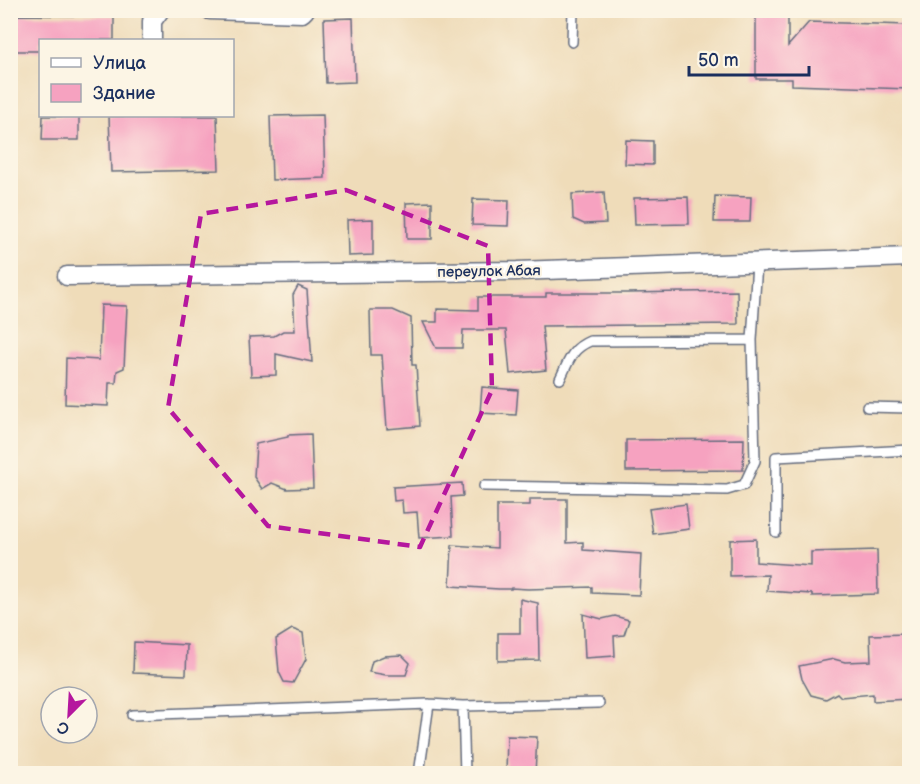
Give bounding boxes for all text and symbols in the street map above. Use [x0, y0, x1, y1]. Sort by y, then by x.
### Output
legend [39, 39, 234, 117]
scale bar [689, 39, 809, 77]
text: 50 m [698, 50, 739, 71]
text: Улица [93, 53, 147, 74]
text: Здание [93, 83, 155, 104]
street label: переулок Абая [437, 261, 541, 282]
north arrow [39, 685, 99, 745]
text: С [55, 716, 72, 738]

